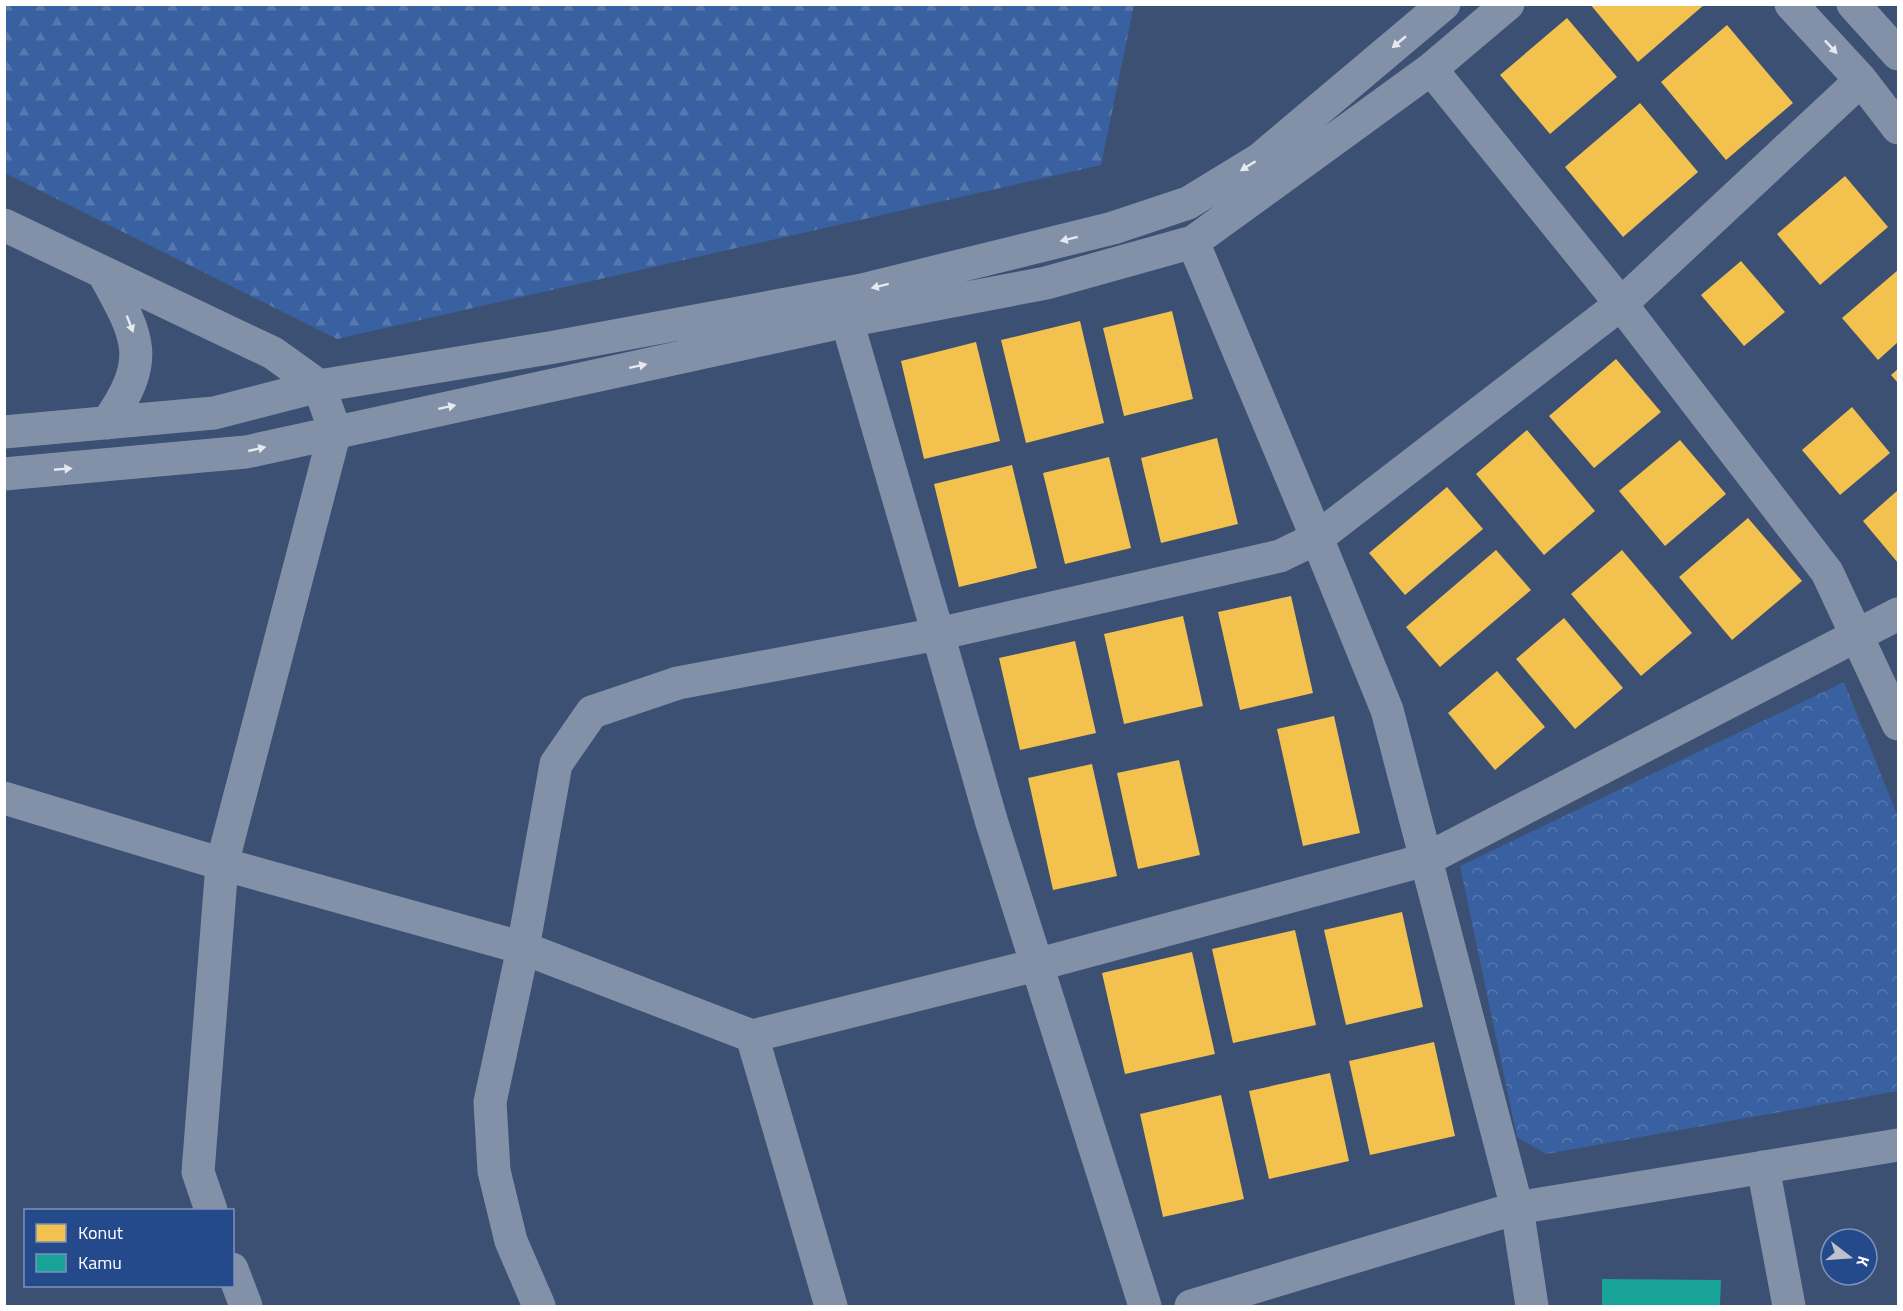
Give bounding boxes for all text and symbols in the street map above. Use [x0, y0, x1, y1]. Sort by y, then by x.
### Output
one-way arrow [1392, 35, 1407, 48]
one-way arrow [1824, 40, 1838, 55]
one-way arrow [1240, 160, 1256, 171]
one-way arrow [1060, 234, 1079, 244]
one-way arrow [871, 281, 889, 291]
one-way arrow [126, 315, 135, 333]
one-way arrow [629, 361, 648, 370]
one-way arrow [438, 402, 456, 412]
one-way arrow [247, 444, 266, 454]
one-way arrow [53, 464, 72, 474]
legend [24, 1209, 234, 1287]
text: Konut [78, 1219, 124, 1246]
north arrow [1819, 1227, 1879, 1287]
text: Kamu [78, 1249, 122, 1276]
text: K [1850, 1253, 1876, 1270]

